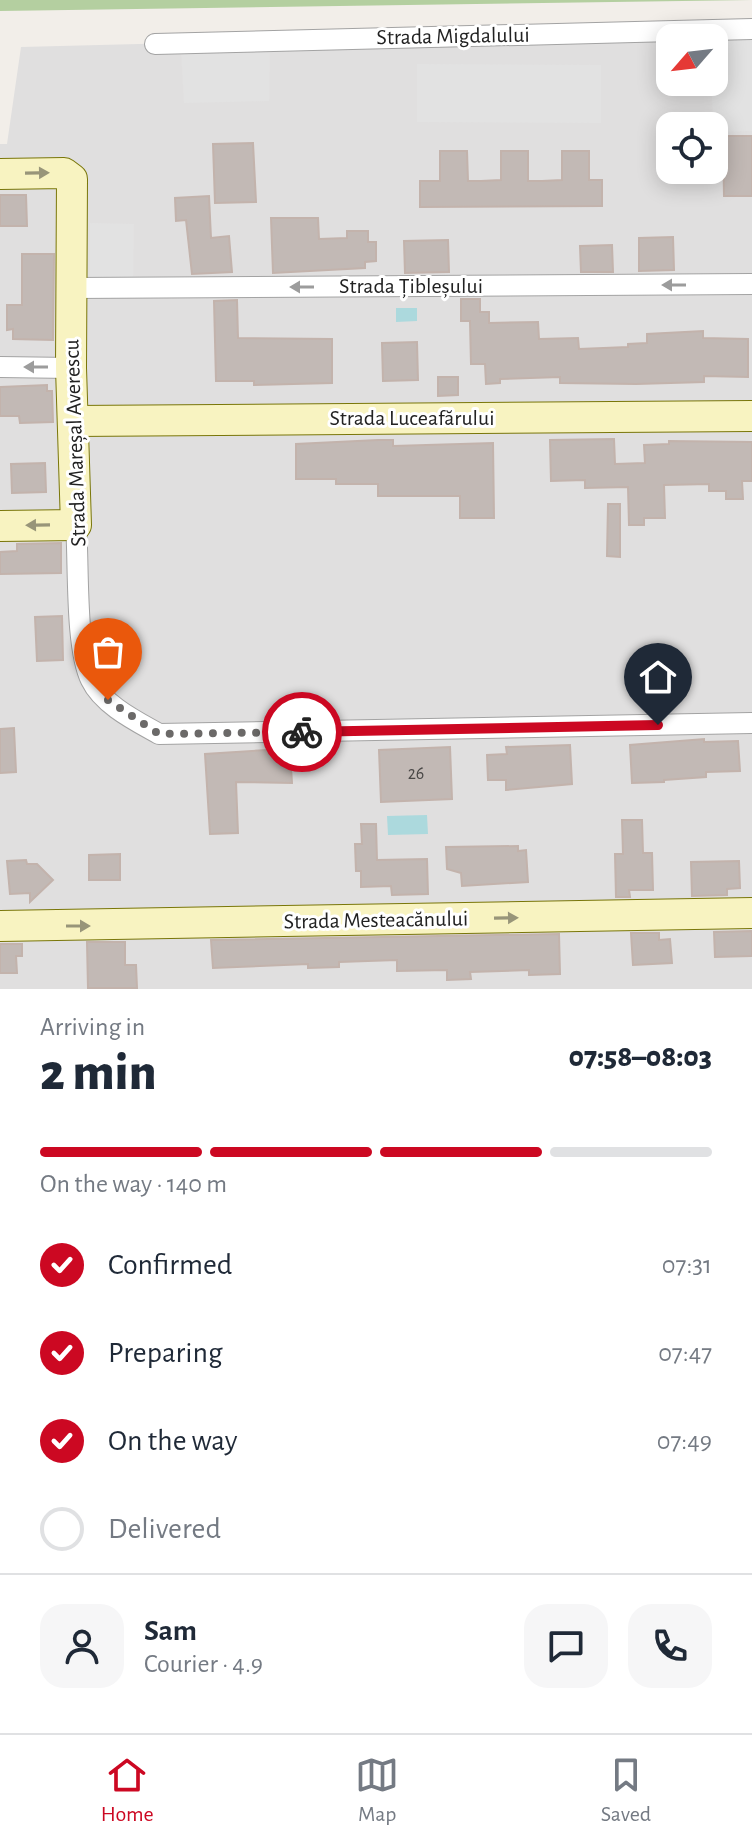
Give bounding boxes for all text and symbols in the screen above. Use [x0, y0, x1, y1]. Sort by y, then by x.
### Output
street label: Strada Migdalului [376, 24, 530, 48]
north arrow [656, 24, 728, 96]
map controls [656, 24, 728, 184]
button: locate [656, 112, 728, 184]
one-way arrow [25, 167, 50, 180]
street label: Strada Țibleșului [339, 275, 483, 299]
one-way arrow [661, 279, 686, 291]
one-way arrow [289, 281, 314, 293]
street label: Strada Mareșal Averescu [60, 339, 92, 547]
one-way arrow [23, 361, 48, 373]
street label: Strada Luceafărului [329, 407, 495, 429]
one-way arrow [25, 519, 50, 532]
pin [74, 618, 142, 700]
icon: bag [86, 630, 130, 674]
pin [624, 643, 692, 725]
icon: home [636, 655, 680, 699]
courier [262, 692, 342, 772]
icon: bike [280, 710, 324, 754]
house number: 26 [408, 765, 424, 783]
street label: Strada Mesteacănului [284, 907, 468, 933]
one-way arrow [494, 912, 519, 924]
one-way arrow [66, 919, 91, 932]
text: Arriving in [40, 1014, 145, 1040]
text: 07:58–08:03 [568, 1042, 712, 1072]
text: 2 min [40, 1047, 156, 1099]
text: On the way · 140 m [40, 1171, 227, 1197]
icon: check [40, 1243, 84, 1287]
text: Confirmed [108, 1250, 232, 1280]
text: 07:31 [662, 1252, 712, 1278]
icon: check [40, 1331, 84, 1375]
text: Preparing [108, 1338, 223, 1368]
text: 07:47 [658, 1340, 712, 1366]
icon: check [40, 1419, 84, 1463]
text: On the way [108, 1426, 237, 1456]
text: 07:49 [657, 1428, 712, 1454]
text: Delivered [108, 1514, 221, 1544]
button: person [40, 1604, 124, 1688]
button: chat [524, 1604, 608, 1688]
button: phone [628, 1604, 712, 1688]
text: Sam [144, 1616, 197, 1646]
text: Courier · 4.9 [144, 1651, 263, 1677]
tab: Home [101, 1753, 154, 1827]
tab: Map [355, 1753, 399, 1827]
tab: Saved [601, 1753, 651, 1827]

